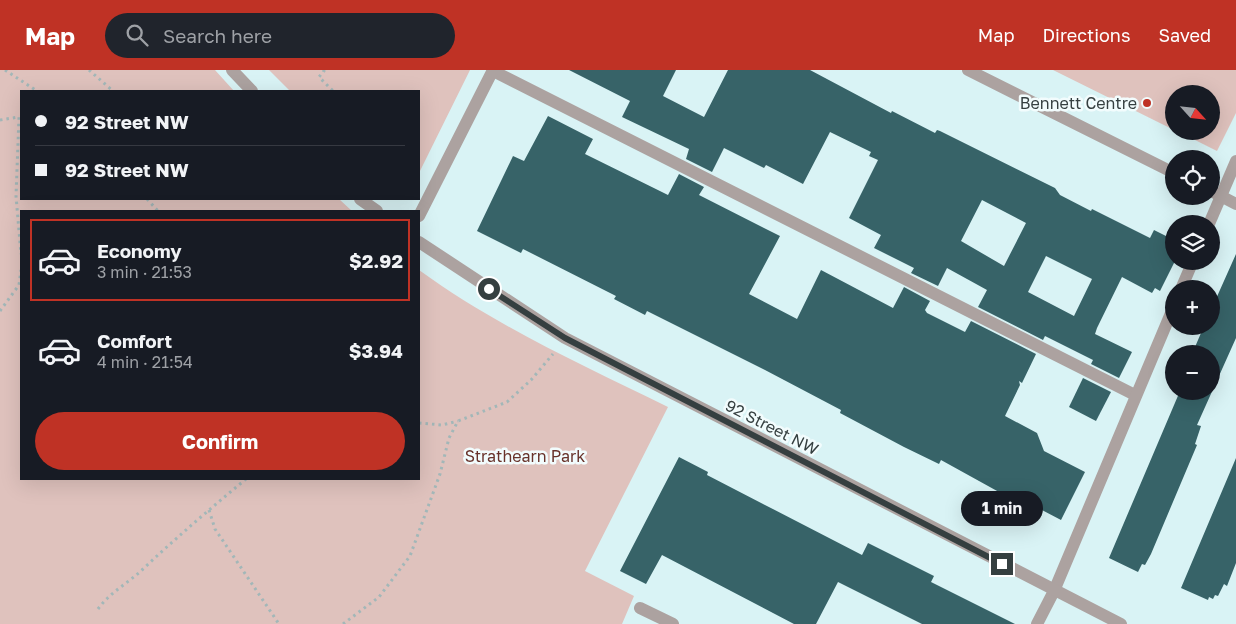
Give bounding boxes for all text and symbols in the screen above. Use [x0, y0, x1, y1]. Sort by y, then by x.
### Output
search box [105, 13, 455, 58]
text: Map [25, 21, 75, 50]
icon: search [123, 21, 151, 49]
text: Search here [163, 24, 272, 47]
text: Map [978, 24, 1014, 46]
text: Directions [1042, 24, 1130, 46]
text: Saved [1158, 24, 1211, 46]
north arrow [1165, 85, 1220, 140]
map controls [1165, 85, 1220, 400]
place label: Bennett Centre [1020, 93, 1137, 113]
marker: Bennett Centre [1141, 97, 1153, 109]
text: 92 Street NW [65, 110, 189, 133]
button: locate [1165, 150, 1220, 205]
text: 92 Street NW [65, 158, 189, 181]
button: layers [1165, 215, 1220, 270]
icon: car [37, 238, 82, 283]
text: Economy [97, 239, 182, 262]
text: $2.92 [349, 249, 403, 272]
text: 3 min · 21:53 [97, 262, 192, 282]
route start [478, 278, 500, 300]
button: + [1165, 280, 1220, 335]
icon: car [37, 328, 82, 373]
text: Comfort [97, 329, 172, 352]
text: $3.94 [349, 339, 403, 362]
button: − [1165, 345, 1220, 400]
text: 4 min · 21:54 [97, 352, 193, 372]
street label: 92 Street NW [722, 395, 822, 459]
button: Confirm [35, 412, 405, 470]
park label: Strathearn Park [465, 446, 585, 466]
callout: 1 min [961, 492, 1043, 526]
text: 1 min [982, 498, 1022, 518]
route end [991, 553, 1013, 575]

